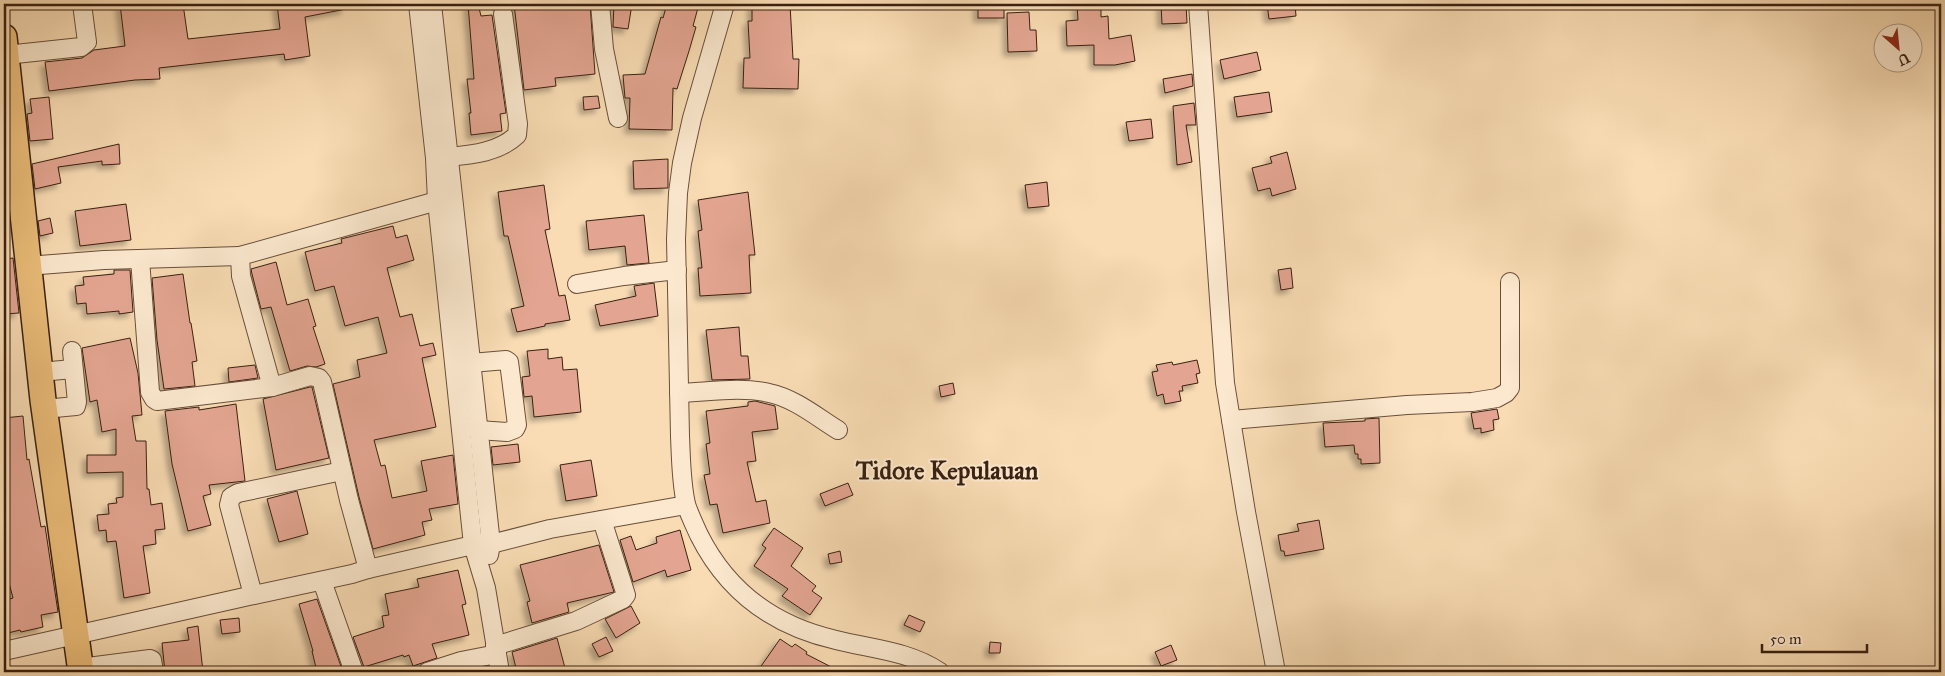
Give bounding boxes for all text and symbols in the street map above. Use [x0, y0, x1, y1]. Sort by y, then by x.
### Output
north arrow [1872, 22, 1922, 72]
text: U [1894, 49, 1912, 70]
district label: Tidore Kepulauan [855, 455, 1039, 486]
scale bar [1762, 621, 1868, 653]
text: 50 m [1770, 630, 1802, 648]

